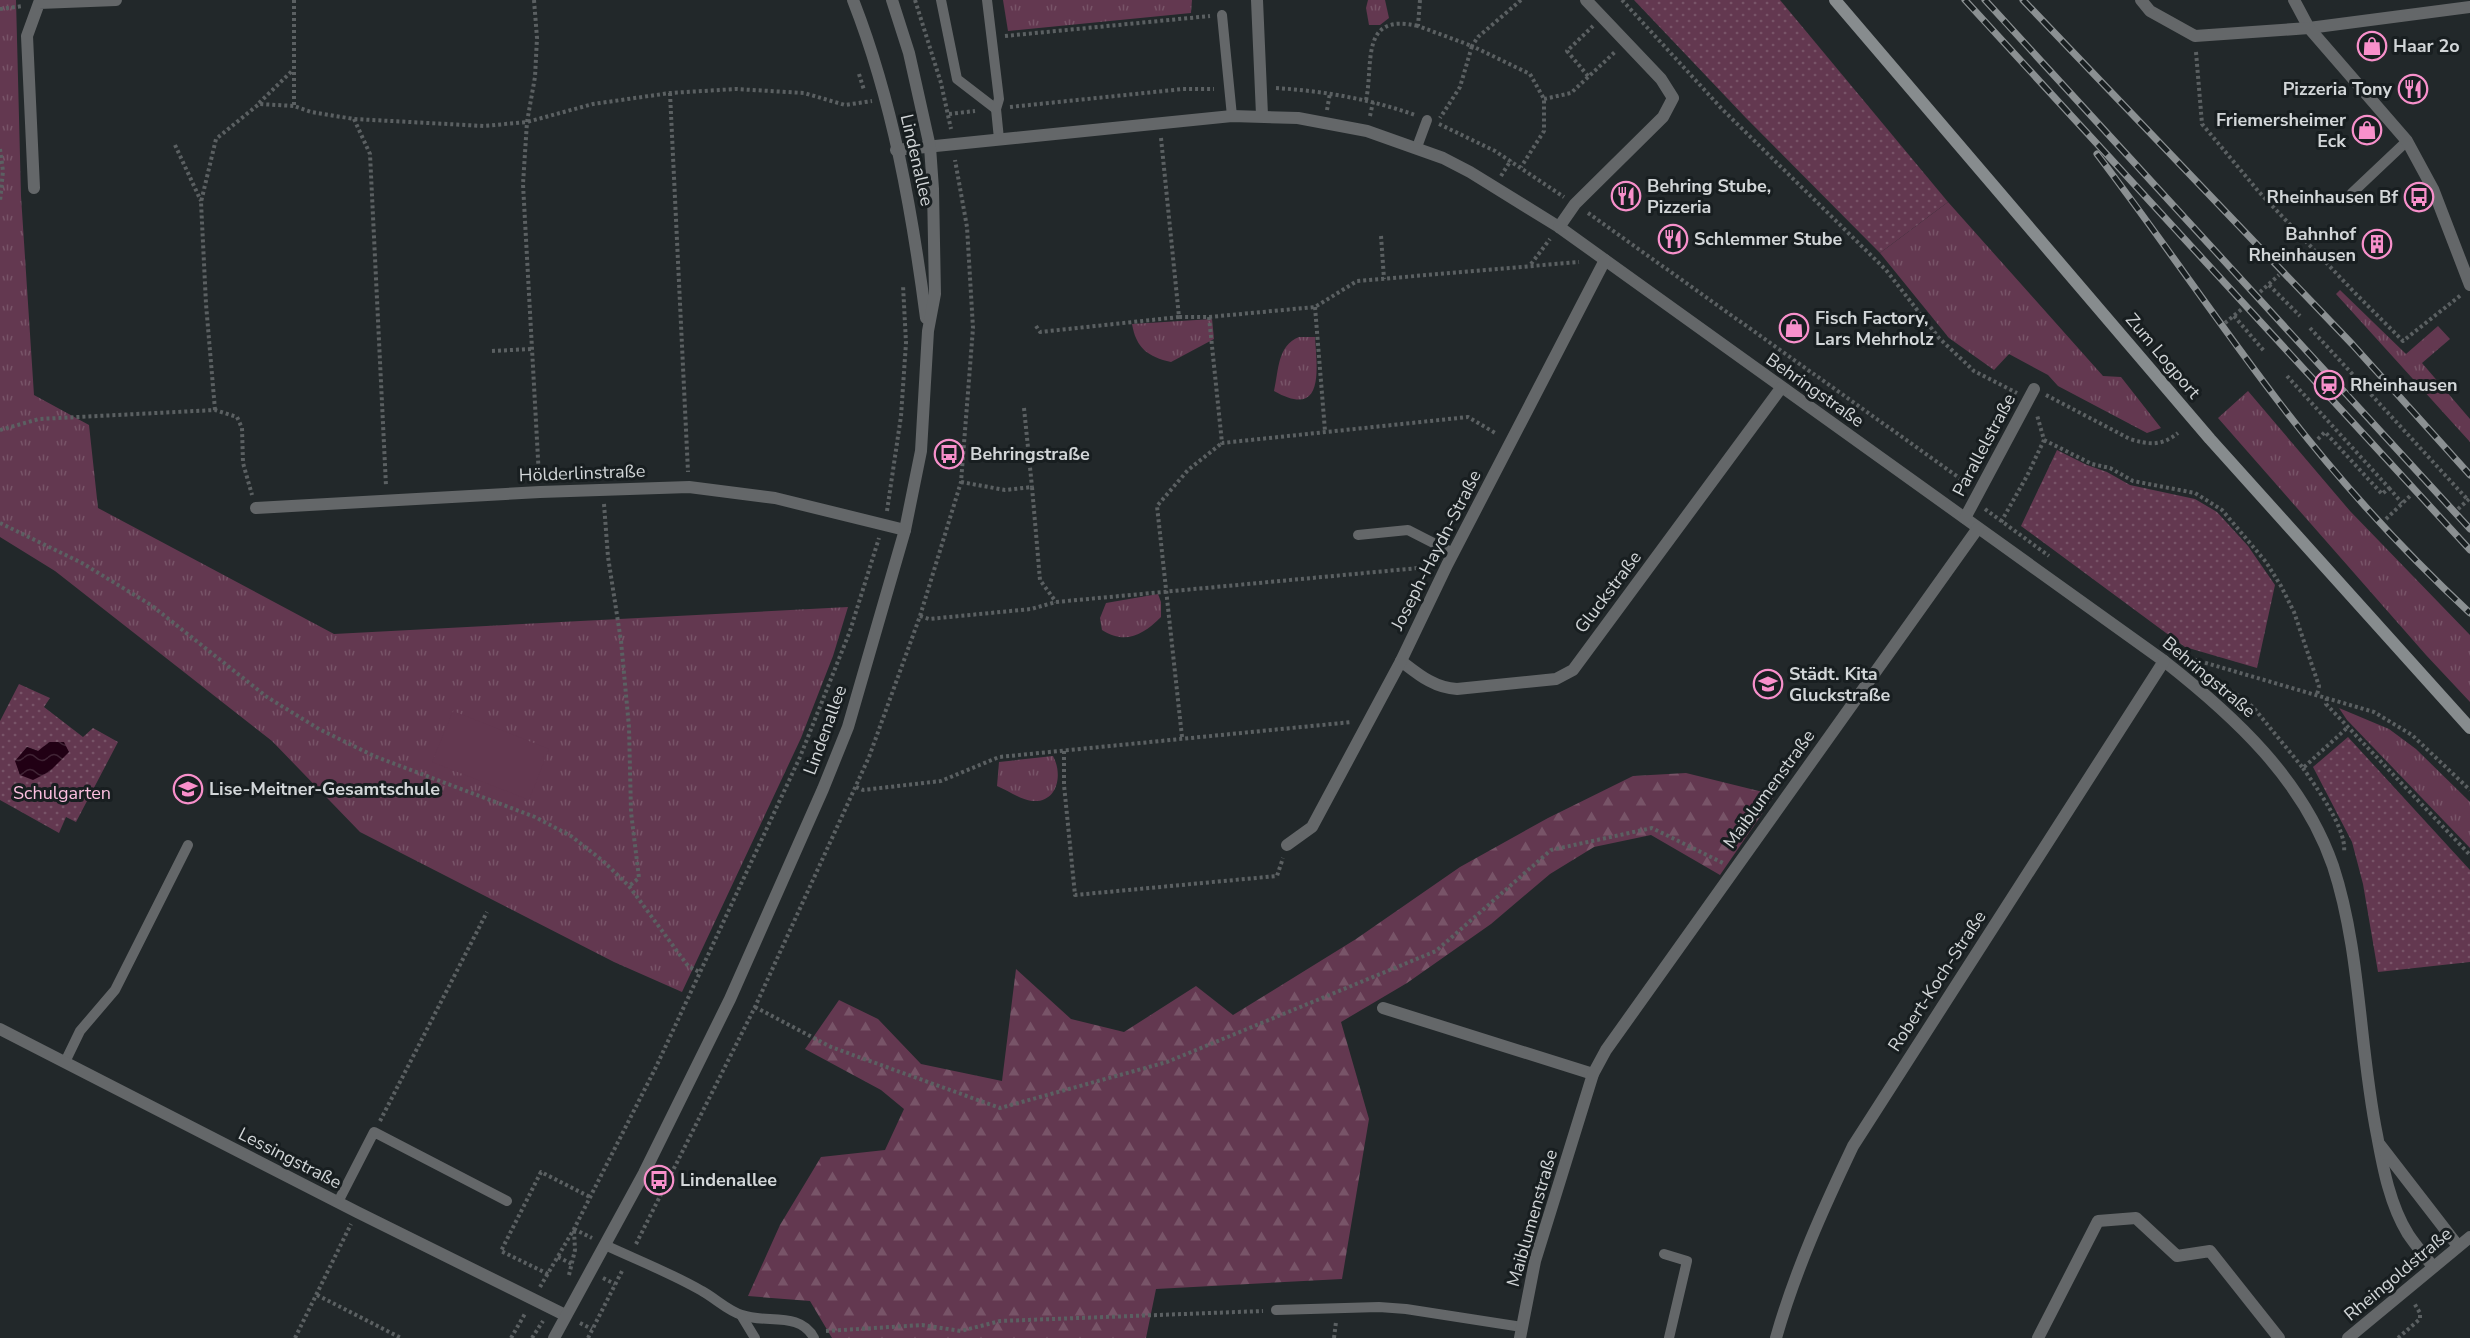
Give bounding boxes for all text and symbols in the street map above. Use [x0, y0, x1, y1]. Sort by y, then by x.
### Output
shop icon: Haar 2o [2356, 30, 2388, 62]
place label: Haar 2o [2393, 34, 2460, 58]
restaurant icon: Pizzeria Tony [2397, 73, 2429, 105]
place label: Pizzeria Tony [2283, 77, 2393, 101]
place label: Friemersheimer Eck [2216, 108, 2346, 153]
street label: Lindenallee [895, 112, 939, 208]
shop icon: Friemersheimer Eck [2351, 114, 2383, 146]
place label: Behring Stube, Pizzeria [1647, 174, 1771, 219]
restaurant icon: Behring Stube, Pizzeria [1610, 180, 1642, 212]
bus stop icon: Rheinhausen Bf [2403, 181, 2435, 213]
place label: Rheinhausen Bf [2267, 185, 2398, 209]
place label: Bahnhof Rheinhausen [2248, 222, 2356, 267]
restaurant icon: Schlemmer Stube [1657, 223, 1689, 255]
place label: Schlemmer Stube [1694, 227, 1842, 251]
building icon: Bahnhof Rheinhausen [2361, 228, 2393, 260]
place label: Fisch Factory, Lars Mehrholz [1815, 306, 1934, 351]
street label: Zum Logport [2120, 308, 2206, 404]
shop icon: Fisch Factory, Lars Mehrholz [1778, 312, 1810, 344]
street label: Behringstraße [1761, 347, 1869, 433]
station icon: Rheinhausen [2313, 369, 2345, 401]
place label: Rheinhausen [2350, 373, 2458, 397]
street label: Parallelstraße [1947, 389, 2021, 501]
bus stop icon: Behringstraße [933, 438, 965, 470]
place label: Behringstraße [970, 442, 1090, 466]
street label: Hölderlinstraße [518, 459, 646, 487]
street label: Joseph-Haydn-Straße [1385, 466, 1487, 635]
street label: Gluckstraße [1569, 546, 1647, 638]
street label: Behringstraße [2157, 631, 2261, 723]
place label: Städt. Kita Gluckstraße [1789, 662, 1891, 707]
school or university icon: Städt. Kita Gluckstraße [1752, 668, 1784, 700]
street label: Lindenallee [798, 682, 852, 778]
street label: Maiblumenstraße [1718, 725, 1820, 853]
school or university icon: Lise-Meitner-Gesamtschule [172, 773, 204, 805]
place label: Lise-Meitner-Gesamtschule [209, 777, 440, 801]
park label: Schulgarten [13, 781, 111, 805]
street label: Robert-Koch-Straße [1882, 906, 1992, 1056]
street label: Lessingstraße [234, 1122, 346, 1194]
street label: Maiblumenstraße [1501, 1147, 1563, 1289]
bus stop icon: Lindenallee [643, 1164, 675, 1196]
place label: Lindenallee [680, 1168, 777, 1192]
street label: Rheingoldstraße [2339, 1222, 2457, 1326]

